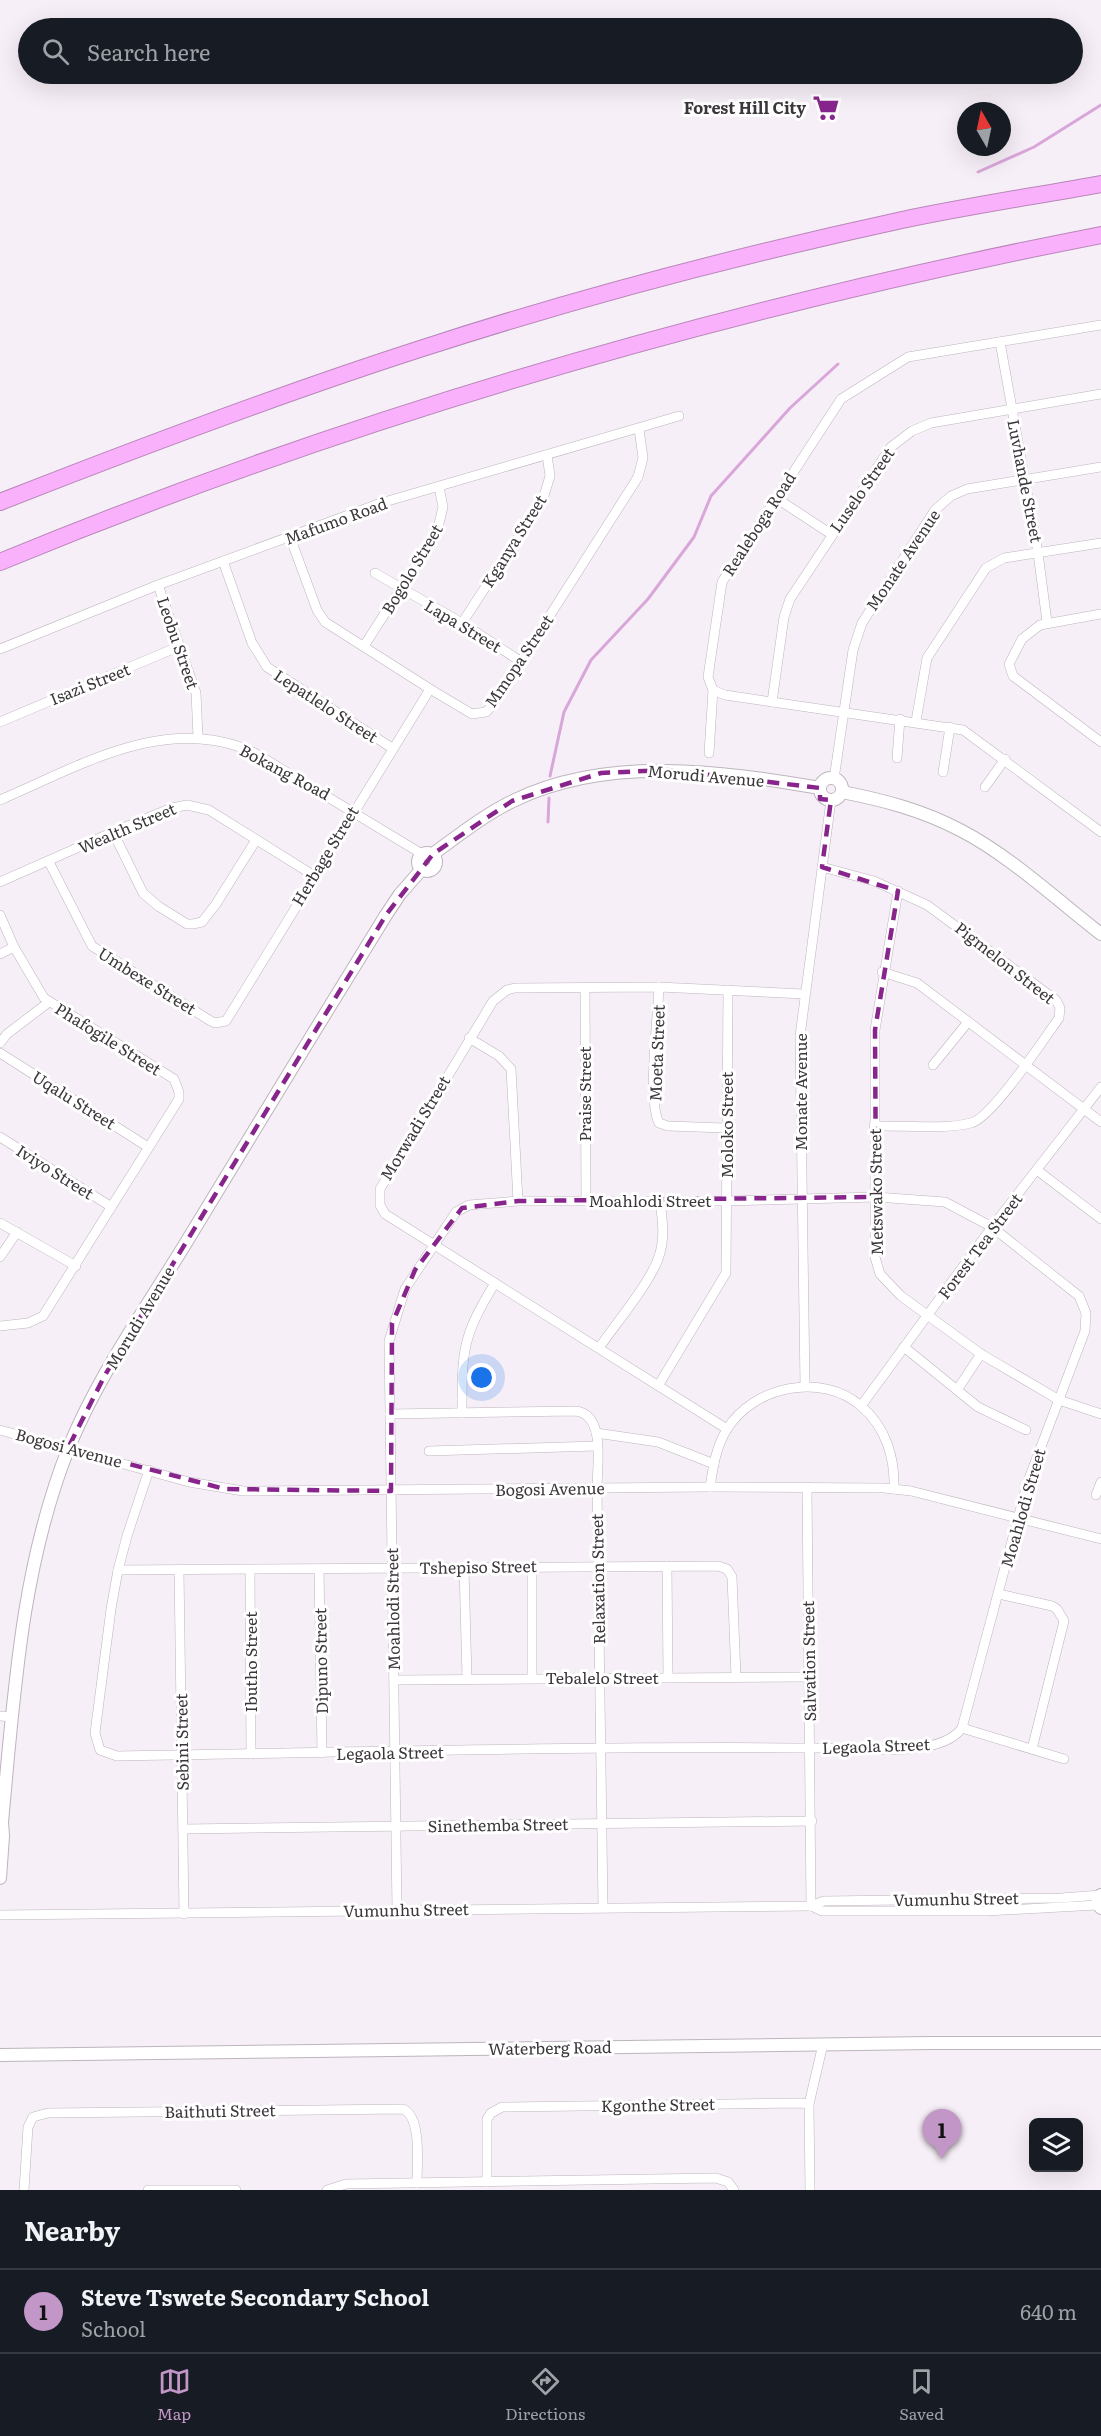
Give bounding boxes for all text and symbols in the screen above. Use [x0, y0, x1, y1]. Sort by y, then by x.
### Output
search box [18, 18, 1083, 84]
icon: search [39, 35, 72, 68]
text: Search here [87, 35, 210, 68]
supermarket icon: Forest Hill City [811, 93, 841, 123]
place label: Forest Hill City [684, 95, 806, 119]
north arrow [957, 102, 1011, 156]
street label: Luvhande Street [1002, 417, 1050, 545]
street label: Luselo Street [823, 442, 900, 537]
street label: Realeboga Road [716, 467, 801, 580]
street label: Kganya Street [475, 489, 552, 592]
street label: Mafumo Road [281, 490, 390, 550]
street label: Monate Avenue [859, 504, 945, 615]
street label: Bogolo Street [375, 518, 448, 618]
street label: Leobu Street [152, 593, 206, 693]
street label: Lapa Street [420, 593, 507, 658]
street label: Mmopa Street [478, 609, 559, 712]
street label: Isazi Street [46, 656, 134, 710]
street label: Lepatlelo Street [270, 663, 384, 748]
street label: Bokang Road [236, 737, 335, 805]
street label: Morudi Avenue [647, 758, 765, 792]
street label: Wealth Street [74, 795, 180, 858]
street label: Herbage Street [285, 800, 364, 910]
street label: Pigmelon Street [950, 915, 1061, 1009]
street label: Umbexe Street [94, 940, 202, 1020]
street label: Phafogile Street [51, 996, 167, 1081]
street label: Moeta Street [642, 1004, 670, 1102]
street label: Monate Avenue [788, 1033, 812, 1151]
street label: Praise Street [572, 1046, 596, 1142]
street label: Uqalu Street [28, 1064, 121, 1135]
street label: Morwadi Street [373, 1070, 455, 1185]
street label: Moloko Street [714, 1071, 738, 1179]
street label: Metswako Street [862, 1128, 888, 1256]
street label: Iviyo Street [12, 1138, 99, 1205]
street label: Forest Tea Street [931, 1187, 1027, 1303]
street label: Moahlodi Street [589, 1188, 712, 1212]
street label: Morudi Avenue [99, 1261, 180, 1374]
your location [467, 1363, 496, 1392]
street label: Bogosi Avenue [13, 1421, 125, 1473]
street label: Moahlodi Street [994, 1445, 1051, 1570]
street label: Bogosi Avenue [495, 1475, 605, 1501]
street label: Relaxation Street [584, 1513, 610, 1645]
street label: Moahlodi Street [379, 1547, 405, 1671]
street label: Tshepiso Street [419, 1553, 538, 1579]
street label: Salvation Street [795, 1600, 821, 1722]
street label: Dipuno Street [307, 1607, 333, 1714]
street label: Ibutho Street [238, 1611, 262, 1713]
street label: Tebalelo Street [545, 1665, 659, 1689]
street label: Sebini Street [168, 1693, 194, 1791]
street label: Legaola Street [822, 1731, 931, 1759]
street label: Legaola Street [336, 1739, 445, 1765]
street label: Sinethemba Street [427, 1811, 569, 1837]
street label: Vumunhu Street [893, 1885, 1020, 1911]
street label: Vumunhu Street [343, 1896, 470, 1922]
street label: Waterberg Road [488, 2034, 612, 2060]
street label: Kgonthe Street [601, 2091, 716, 2117]
street label: Baithuti Street [164, 2097, 276, 2123]
pin: 1 [922, 2110, 962, 2159]
map controls [1029, 2118, 1083, 2172]
button: layers [1029, 2118, 1083, 2172]
text: Nearby [24, 2210, 120, 2249]
text: Steve Tswete Secondary School [81, 2280, 429, 2313]
text: 1 [39, 2296, 48, 2326]
text: 640 m [1020, 2296, 1077, 2326]
text: School [81, 2313, 146, 2343]
tab: Map [157, 2365, 191, 2425]
tab: Directions [505, 2365, 585, 2425]
tab: Saved [899, 2365, 944, 2425]

